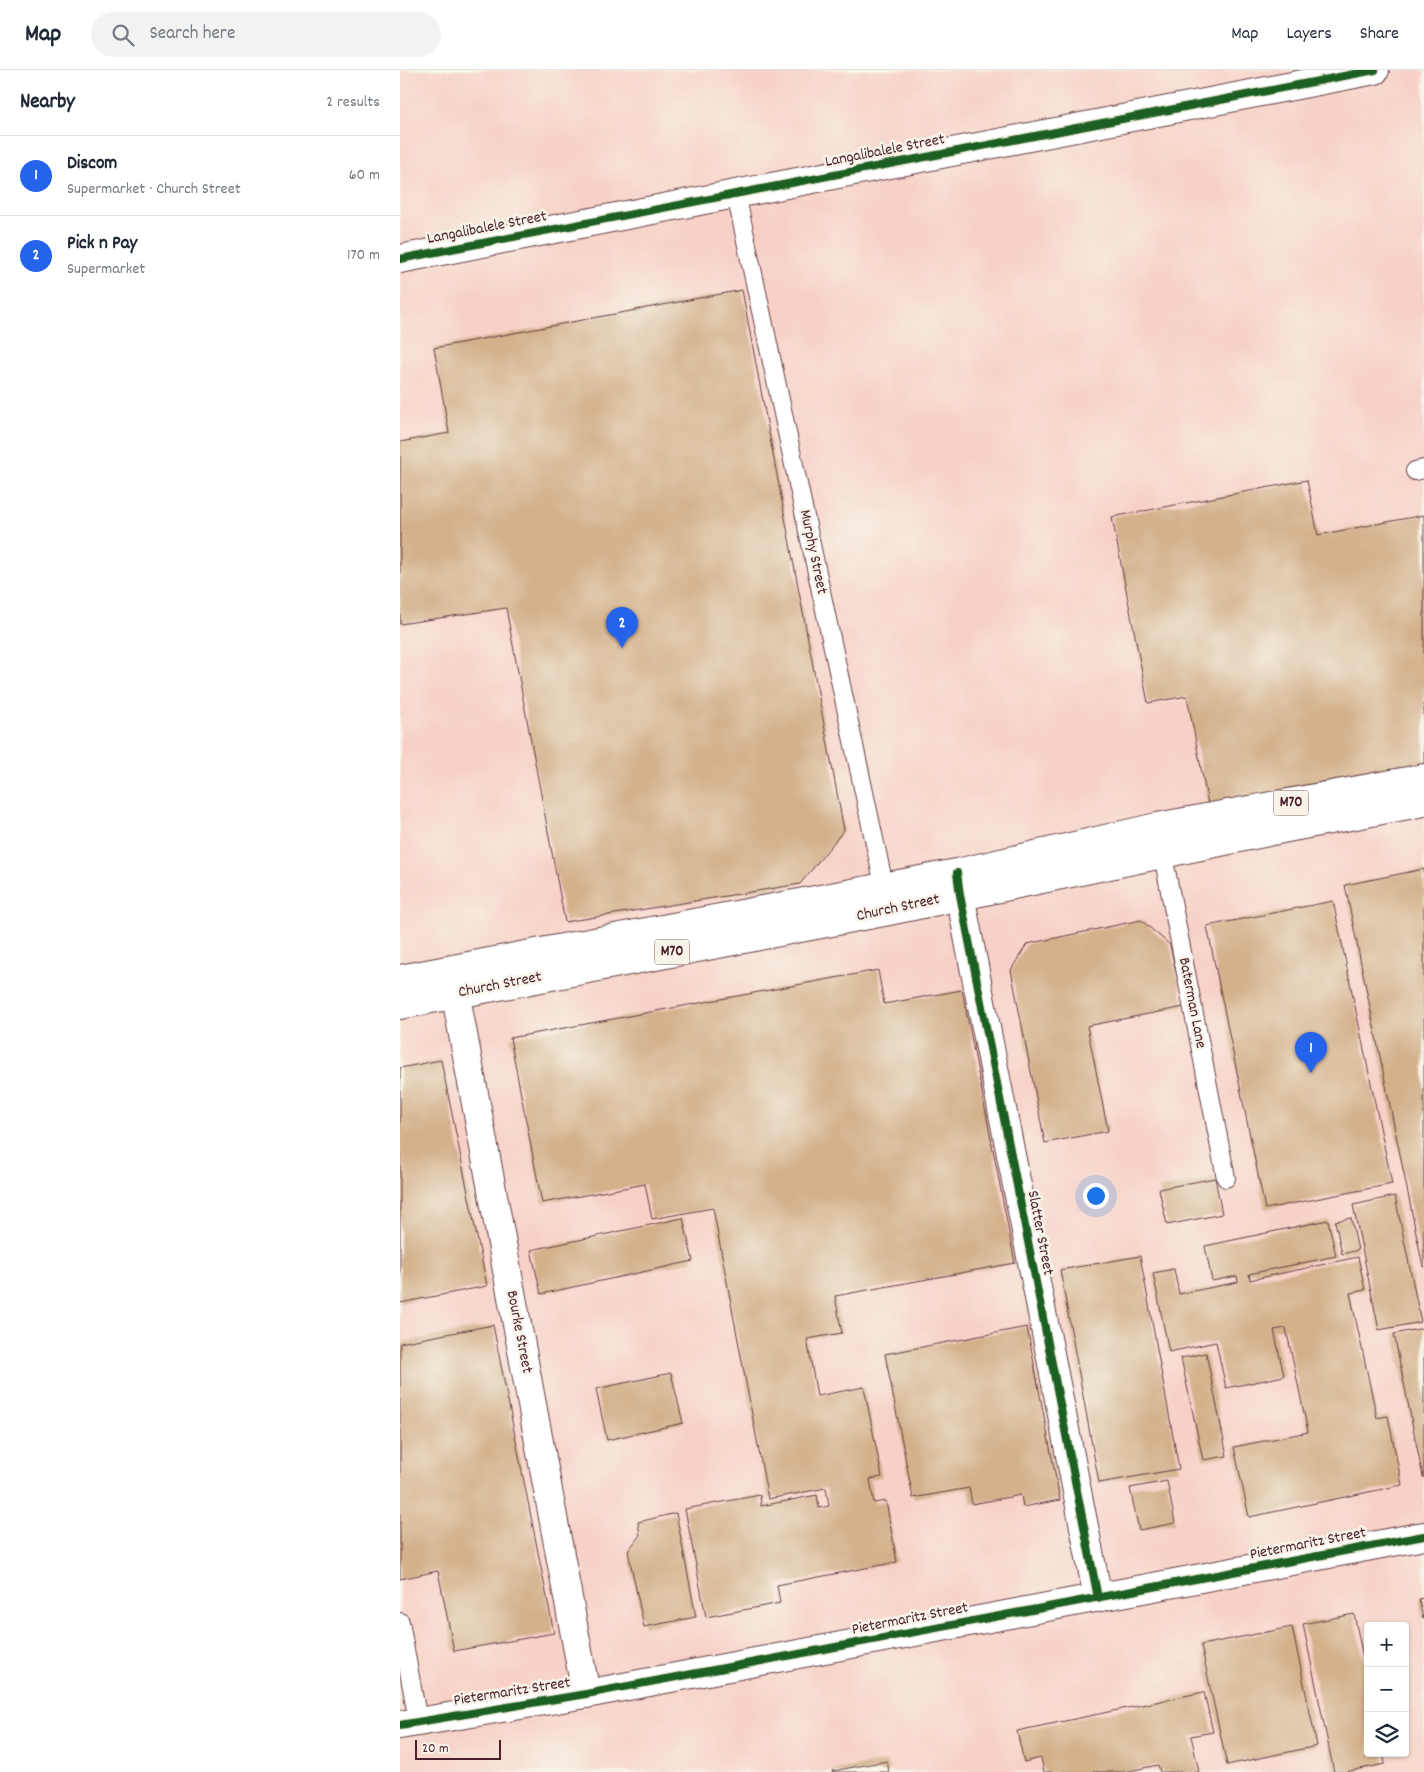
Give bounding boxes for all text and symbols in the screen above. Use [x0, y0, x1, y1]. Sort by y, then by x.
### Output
search box [91, 12, 441, 57]
text: Map [25, 18, 61, 52]
icon: search [109, 21, 137, 49]
text: Search here [149, 21, 235, 48]
text: Map [1231, 22, 1258, 47]
text: Layers [1286, 22, 1332, 47]
text: Share [1360, 22, 1399, 47]
text: Nearby [20, 88, 75, 118]
text: 2 results [326, 91, 380, 114]
street label: Langalibalele Street [823, 128, 947, 174]
text: Discom [67, 151, 117, 178]
text: 1 [34, 164, 38, 187]
text: 60 m [349, 164, 380, 187]
text: Supermarket · Church Street [67, 178, 241, 201]
street label: Langalibalele Street [425, 205, 549, 251]
text: Pick n Pay [67, 231, 137, 258]
text: 2 [33, 244, 40, 267]
text: 170 m [347, 244, 380, 267]
text: Supermarket [67, 258, 145, 281]
street label: Murphy Street [793, 508, 833, 597]
pin: 2 [606, 607, 638, 648]
road number: M70 [1274, 790, 1308, 816]
street label: Church Street [854, 888, 942, 928]
road number: M70 [654, 940, 690, 964]
street label: Baterman Lane [1172, 956, 1212, 1050]
street label: Church Street [456, 966, 544, 1004]
pin: 1 [1295, 1032, 1327, 1073]
your location [1083, 1183, 1109, 1209]
street label: Slatter Street [1021, 1189, 1059, 1277]
street label: Bourke Street [500, 1289, 538, 1375]
street label: Pietermaritz Street [1248, 1521, 1368, 1567]
street label: Pietermaritz Street [850, 1596, 970, 1642]
map controls [1364, 1622, 1409, 1757]
button: + [1364, 1622, 1409, 1667]
button: − [1364, 1667, 1409, 1712]
street label: Pietermaritz Street [452, 1671, 572, 1713]
button: layers [1364, 1712, 1409, 1757]
scale bar [415, 1737, 501, 1760]
text: 20 m [422, 1739, 449, 1759]

